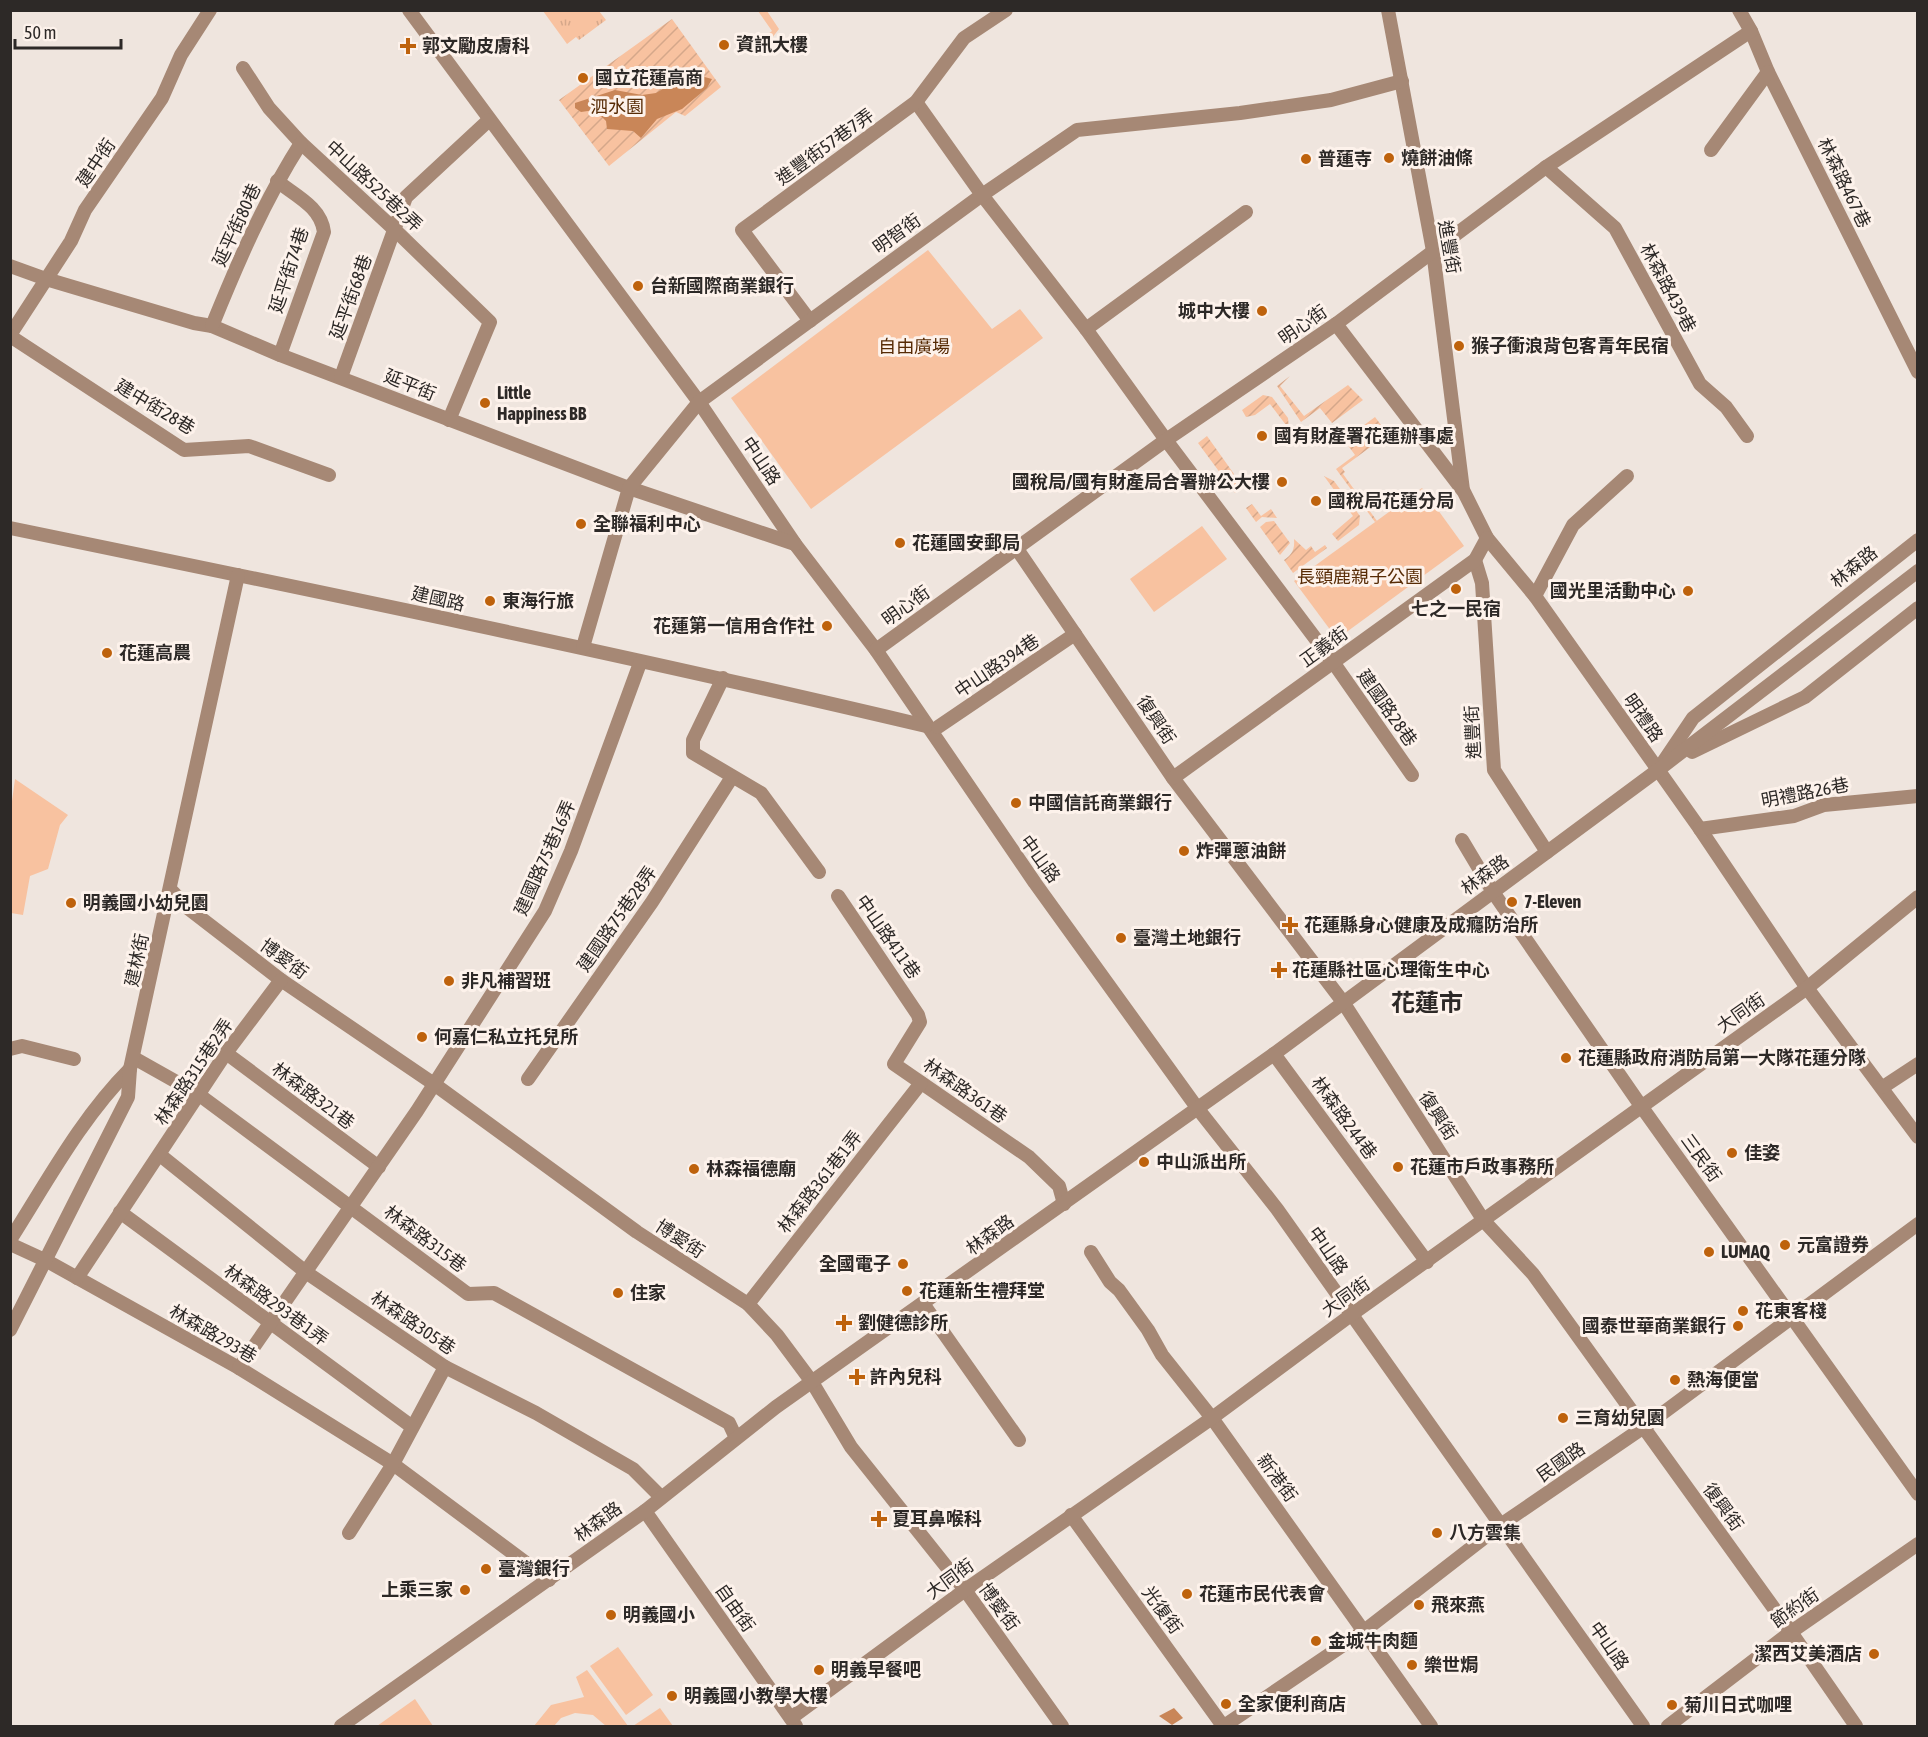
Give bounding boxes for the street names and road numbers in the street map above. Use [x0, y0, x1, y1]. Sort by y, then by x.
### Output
street label: 進豐街57巷7弄 [772, 104, 878, 189]
street label: 建中街 [72, 134, 119, 191]
street label: 林森路467巷 [1814, 134, 1875, 231]
street label: 中山路525巷2弄 [322, 136, 427, 236]
street label: 延平街80巷 [208, 180, 265, 270]
street label: 明智街 [869, 209, 925, 258]
street label: 進豐街 [1434, 219, 1465, 275]
street label: 延平街74巷 [265, 224, 312, 315]
street label: 林森路439巷 [1636, 240, 1701, 336]
street label: 延平街68巷 [325, 251, 376, 342]
street label: 明心街 [1275, 301, 1331, 349]
street label: 延平街 [381, 365, 439, 404]
street label: 建中街28巷 [112, 375, 199, 438]
street label: 中山路 [738, 432, 785, 489]
street label: 林森路 [1826, 541, 1881, 592]
street label: 明心街 [878, 581, 934, 630]
street label: 建國路 [409, 582, 467, 615]
street label: 正義街 [1296, 622, 1352, 671]
street label: 中山路394巷 [950, 630, 1043, 702]
street label: 建國路28巷 [1353, 665, 1422, 750]
street label: 明禮路 [1619, 690, 1667, 746]
street label: 復興街 [1133, 691, 1180, 748]
street label: 進豐街 [1461, 705, 1484, 760]
street label: 明禮路26巷 [1759, 774, 1851, 811]
street label: 建國路75巷16弄 [510, 797, 579, 919]
street label: 中山路 [1016, 831, 1065, 887]
street label: 林森路 [1457, 850, 1513, 899]
street label: 建國路75巷28弄 [572, 862, 661, 975]
street label: 中山路411巷 [852, 891, 925, 983]
street label: 建林街 [121, 931, 152, 988]
street label: 博愛街 [256, 934, 312, 983]
street label: 大同街 [1713, 989, 1769, 1037]
street label: 林森路315巷2弄 [150, 1015, 237, 1129]
street label: 林森路361巷 [919, 1054, 1011, 1127]
street label: 林森路321巷 [268, 1058, 359, 1133]
street label: 林森路244巷 [1307, 1072, 1382, 1163]
street label: 復興街 [1415, 1087, 1462, 1144]
street label: 林森路361巷1弄 [773, 1126, 866, 1237]
street label: 三民街 [1677, 1130, 1726, 1186]
street label: 林森路315巷 [380, 1201, 471, 1276]
street label: 林森路 [962, 1210, 1018, 1259]
street label: 博愛街 [652, 1215, 709, 1262]
street label: 中山路 [1304, 1223, 1352, 1279]
street label: 林森路293巷1弄 [220, 1260, 333, 1349]
street label: 大同街 [1318, 1273, 1374, 1321]
street label: 林森路305巷 [367, 1287, 460, 1359]
street label: 林森路293巷 [166, 1300, 261, 1367]
street label: 民國路 [1533, 1438, 1589, 1486]
street label: 新港街 [1253, 1450, 1302, 1506]
street label: 復興街 [1699, 1479, 1748, 1535]
street label: 林森路 [570, 1497, 626, 1546]
street label: 大同街 [922, 1554, 978, 1603]
street label: 博愛街 [975, 1579, 1024, 1635]
street label: 自由街 [711, 1580, 759, 1636]
street label: 光復街 [1138, 1582, 1187, 1638]
street label: 節約街 [1767, 1584, 1823, 1632]
street label: 中山路 [1585, 1618, 1633, 1674]

